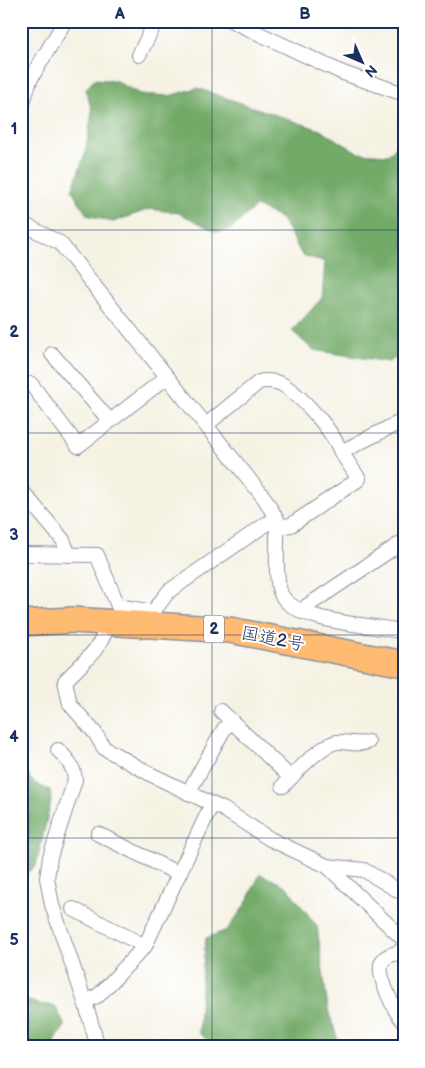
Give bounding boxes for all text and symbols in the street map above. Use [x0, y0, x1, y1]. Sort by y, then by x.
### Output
text: A [114, 5, 125, 24]
text: B [299, 5, 311, 24]
north arrow [338, 38, 388, 88]
text: N [361, 61, 381, 81]
text: 1 [11, 120, 17, 139]
text: 2 [9, 323, 19, 342]
text: 3 [9, 526, 19, 545]
road number: 2 [204, 616, 224, 642]
street label: 国道2号 [239, 623, 307, 655]
text: 4 [9, 728, 19, 747]
text: 5 [9, 931, 19, 950]

